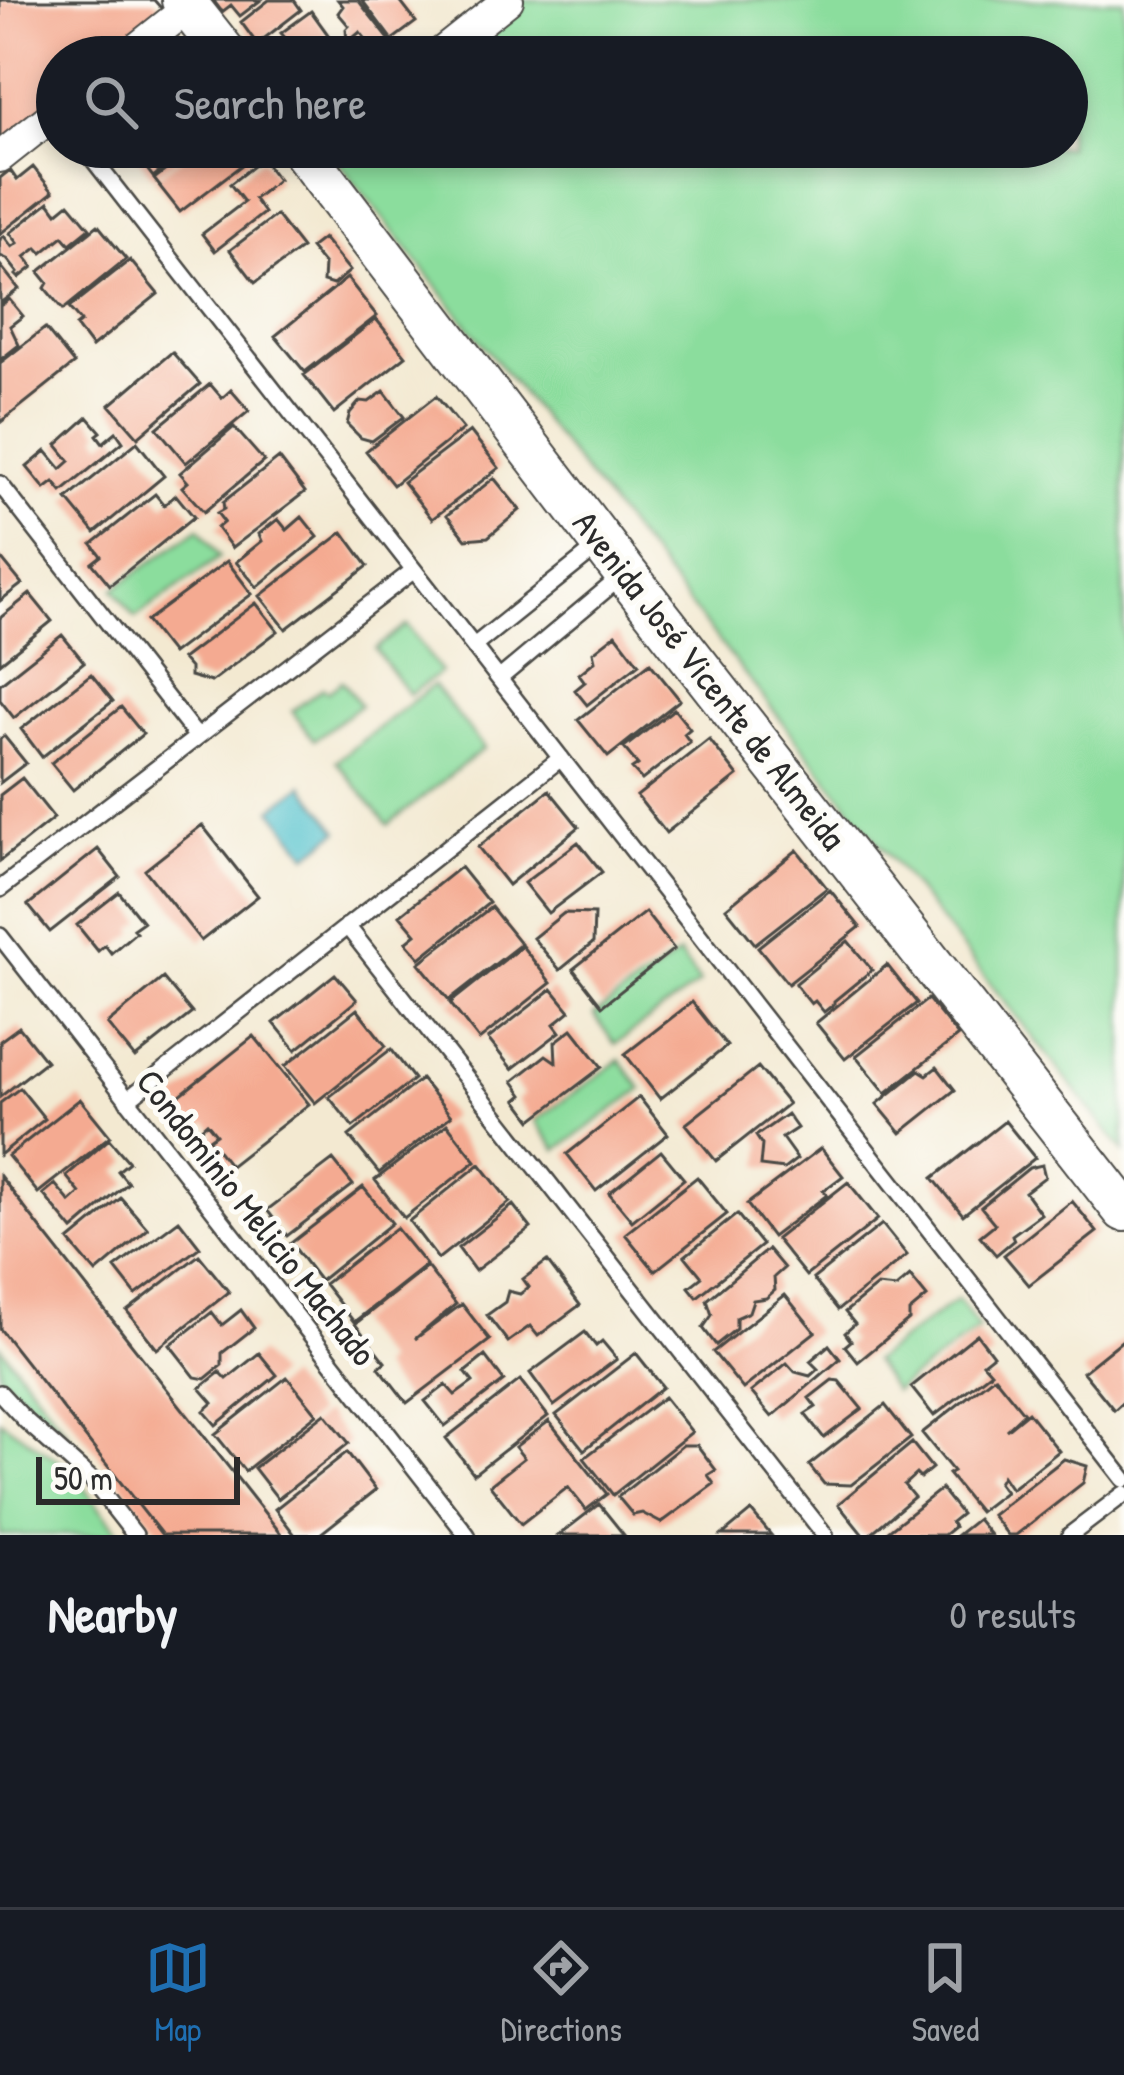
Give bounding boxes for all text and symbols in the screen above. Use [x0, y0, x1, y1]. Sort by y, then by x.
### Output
search box [36, 36, 1088, 168]
icon: search [78, 69, 144, 135]
text: Search here [174, 72, 366, 133]
street label: Avenida José Vicente de Almeida [562, 500, 858, 859]
street label: Condominio Melicio Machado [126, 1058, 389, 1375]
scale bar [36, 1451, 240, 1504]
text: 50 m [54, 1456, 113, 1500]
text: Nearby [48, 1579, 178, 1648]
text: 0 results [950, 1587, 1076, 1640]
tab: Map [145, 1935, 211, 2051]
tab: Directions [501, 1935, 622, 2051]
tab: Saved [912, 1935, 979, 2051]

